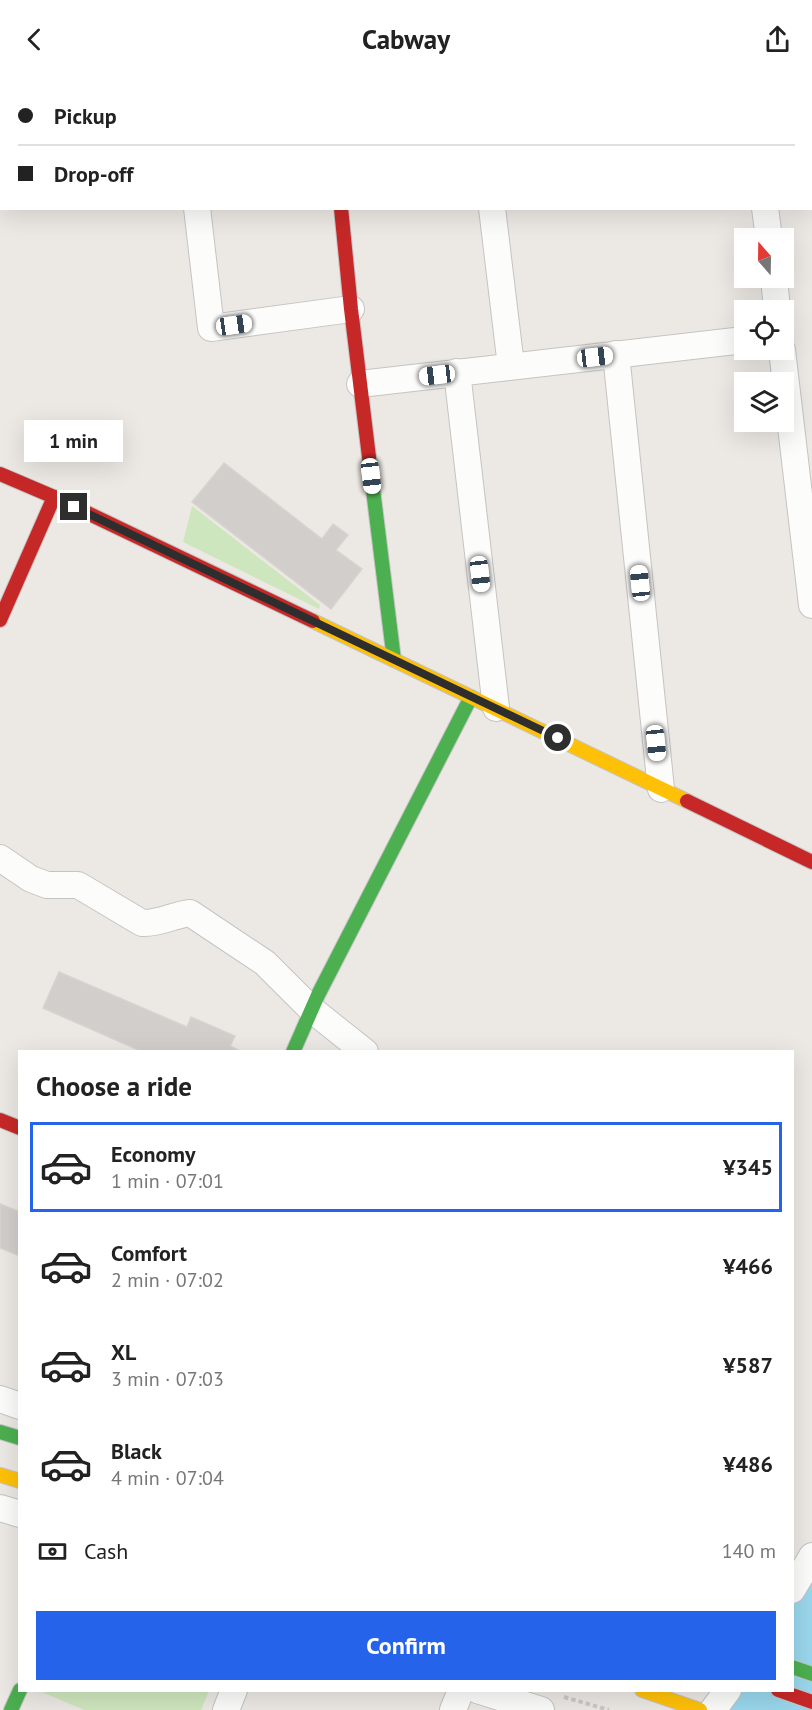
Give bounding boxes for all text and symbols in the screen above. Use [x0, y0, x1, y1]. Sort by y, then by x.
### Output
text: Cabway [362, 22, 450, 56]
icon: back [18, 23, 51, 56]
icon: share [761, 23, 794, 56]
text: Pickup [54, 102, 117, 130]
text: Drop-off [54, 160, 133, 188]
north arrow [734, 228, 794, 288]
map controls [734, 228, 794, 432]
button: locate [734, 300, 794, 360]
car [215, 314, 253, 336]
car [576, 346, 614, 368]
car [418, 364, 456, 386]
button: layers [734, 372, 794, 432]
callout: 1 min [25, 420, 124, 462]
text: 1 min [49, 428, 98, 454]
car [360, 457, 382, 495]
route end [60, 493, 87, 520]
car [469, 555, 491, 593]
car [629, 564, 651, 602]
route start [544, 724, 571, 751]
car [645, 724, 667, 762]
text: Choose a ride [36, 1069, 192, 1103]
icon: car [39, 1140, 93, 1194]
text: Economy [111, 1140, 195, 1168]
text: ¥345 [723, 1153, 773, 1181]
text: 1 min · 07:01 [111, 1168, 224, 1194]
icon: car [39, 1239, 93, 1293]
text: Comfort [111, 1239, 187, 1267]
text: ¥466 [723, 1252, 773, 1280]
text: 2 min · 07:02 [111, 1267, 224, 1293]
icon: car [39, 1338, 93, 1392]
text: XL [111, 1338, 136, 1366]
text: ¥587 [723, 1351, 773, 1379]
text: 3 min · 07:03 [111, 1366, 224, 1392]
icon: car [39, 1437, 93, 1491]
text: Black [111, 1437, 162, 1465]
text: ¥486 [723, 1450, 773, 1478]
text: 4 min · 07:04 [111, 1465, 224, 1491]
icon: cash [36, 1535, 69, 1568]
text: Cash [84, 1537, 128, 1565]
text: 140 m [722, 1538, 776, 1564]
button: Confirm [36, 1611, 776, 1680]

